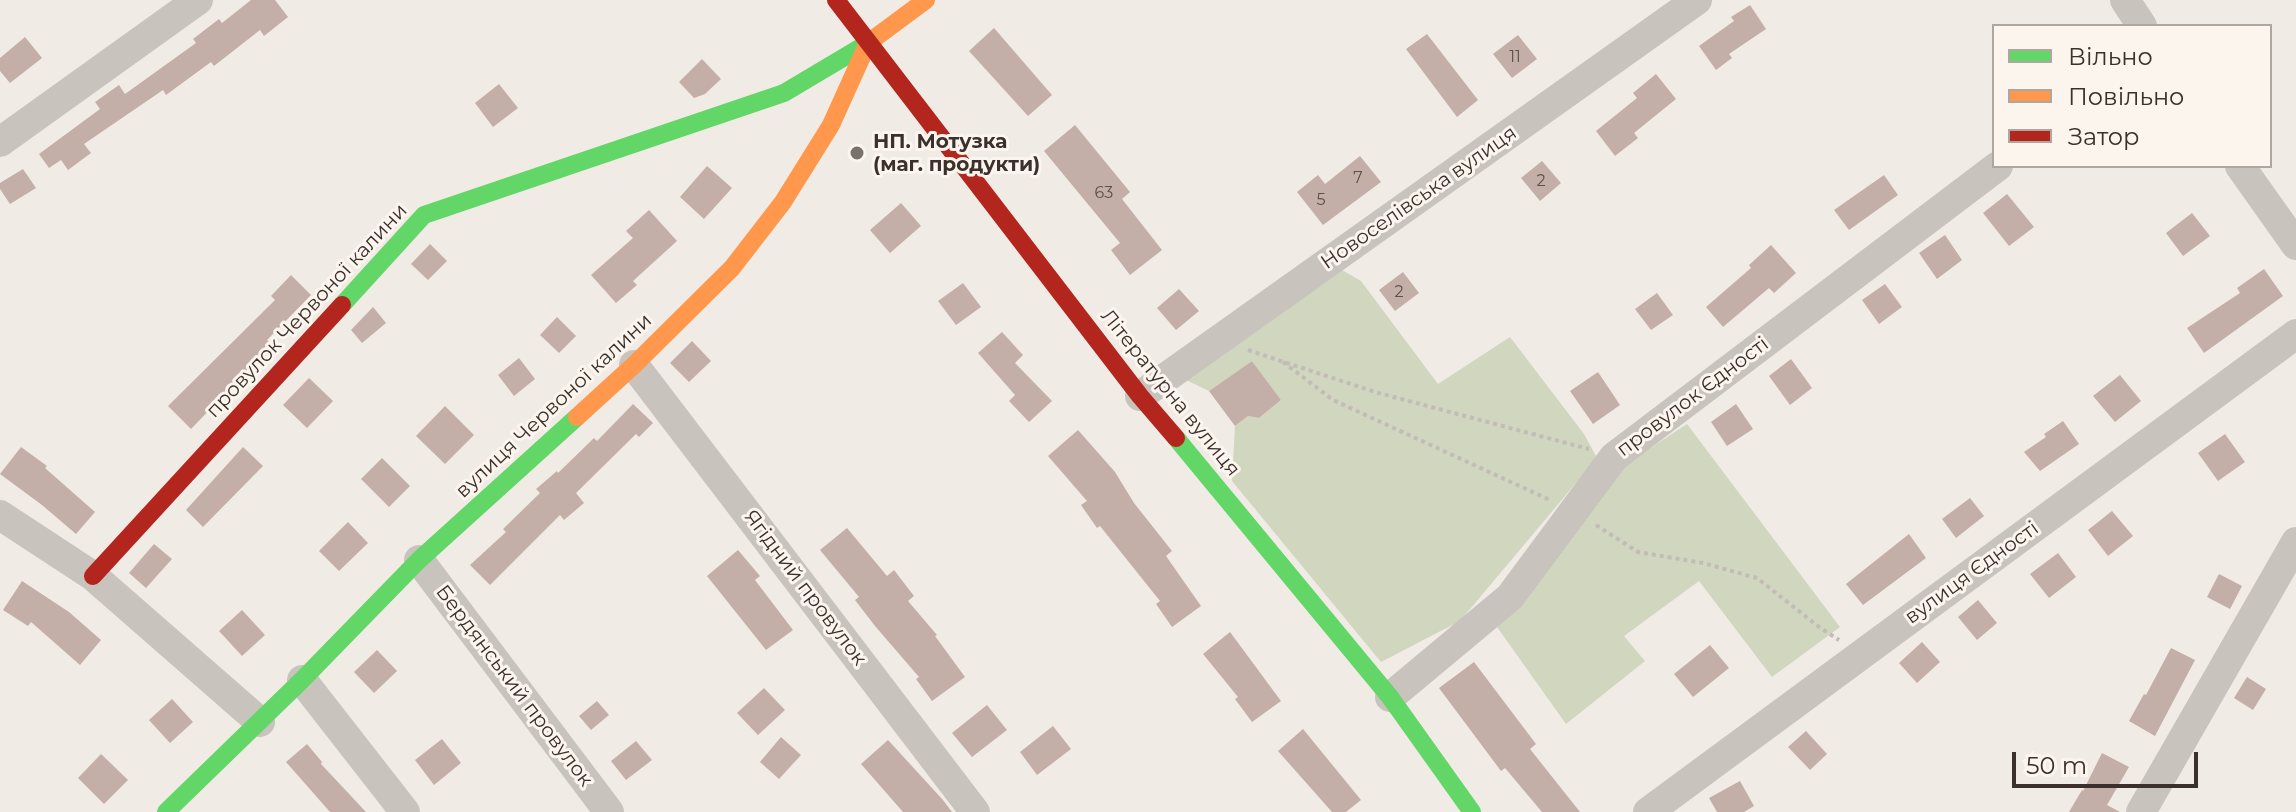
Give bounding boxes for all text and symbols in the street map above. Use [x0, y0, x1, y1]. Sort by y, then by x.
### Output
legend [1992, 24, 2272, 168]
text: Вільно [2068, 42, 2153, 71]
house number: 11 [1509, 47, 1521, 67]
text: Повільно [2068, 82, 2184, 111]
street label: Новоселівська вулиця [1317, 121, 1521, 275]
text: Затор [2068, 122, 2139, 151]
place label: НП. Мотузка (маг. продукти) [873, 130, 1040, 177]
marker: НП. Мотузка (маг. продукти) [848, 144, 866, 162]
house number: 7 [1353, 168, 1363, 188]
house number: 2 [1536, 171, 1546, 191]
house number: 63 [1095, 183, 1113, 203]
house number: 5 [1316, 190, 1326, 210]
street label: провулок Червоної калини [201, 199, 413, 423]
house number: 2 [1394, 282, 1404, 302]
street label: Літературна вулиця [1095, 305, 1245, 481]
street label: вулиця Червоної калини [451, 309, 657, 503]
street label: провулок Єдності [1612, 332, 1774, 462]
street label: Ягідний провулок [739, 505, 871, 671]
street label: вулиця Єдності [1901, 517, 2043, 629]
street label: Бердянський провулок [430, 581, 598, 791]
scale bar [2016, 736, 2202, 786]
text: 50 m [2026, 751, 2087, 780]

